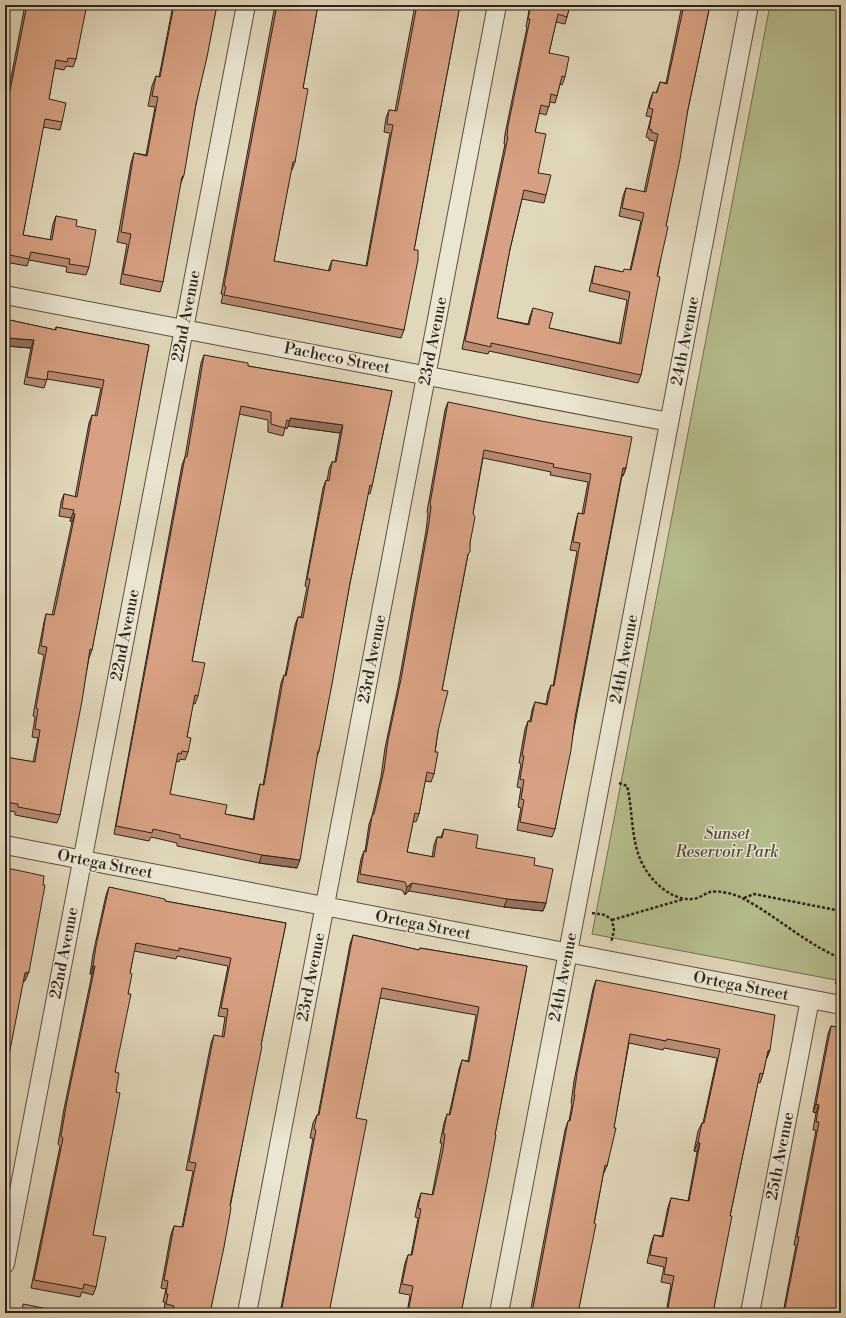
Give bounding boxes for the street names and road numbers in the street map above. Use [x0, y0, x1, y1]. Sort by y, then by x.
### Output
street label: 22nd Avenue [167, 268, 205, 364]
street label: 23rd Avenue [415, 295, 451, 387]
street label: 24th Avenue [667, 295, 703, 387]
street label: Pacheco Street [282, 338, 392, 378]
street label: 22nd Avenue [106, 587, 144, 683]
street label: 23rd Avenue [354, 613, 390, 705]
street label: 24th Avenue [606, 613, 642, 705]
street label: Ortega Street [56, 845, 155, 883]
street label: 22nd Avenue [45, 905, 83, 1001]
street label: Ortega Street [374, 906, 473, 944]
street label: 23rd Avenue [293, 931, 329, 1023]
street label: 24th Avenue [545, 931, 581, 1023]
street label: Ortega Street [692, 967, 791, 1005]
street label: 25th Avenue [762, 1110, 798, 1202]

